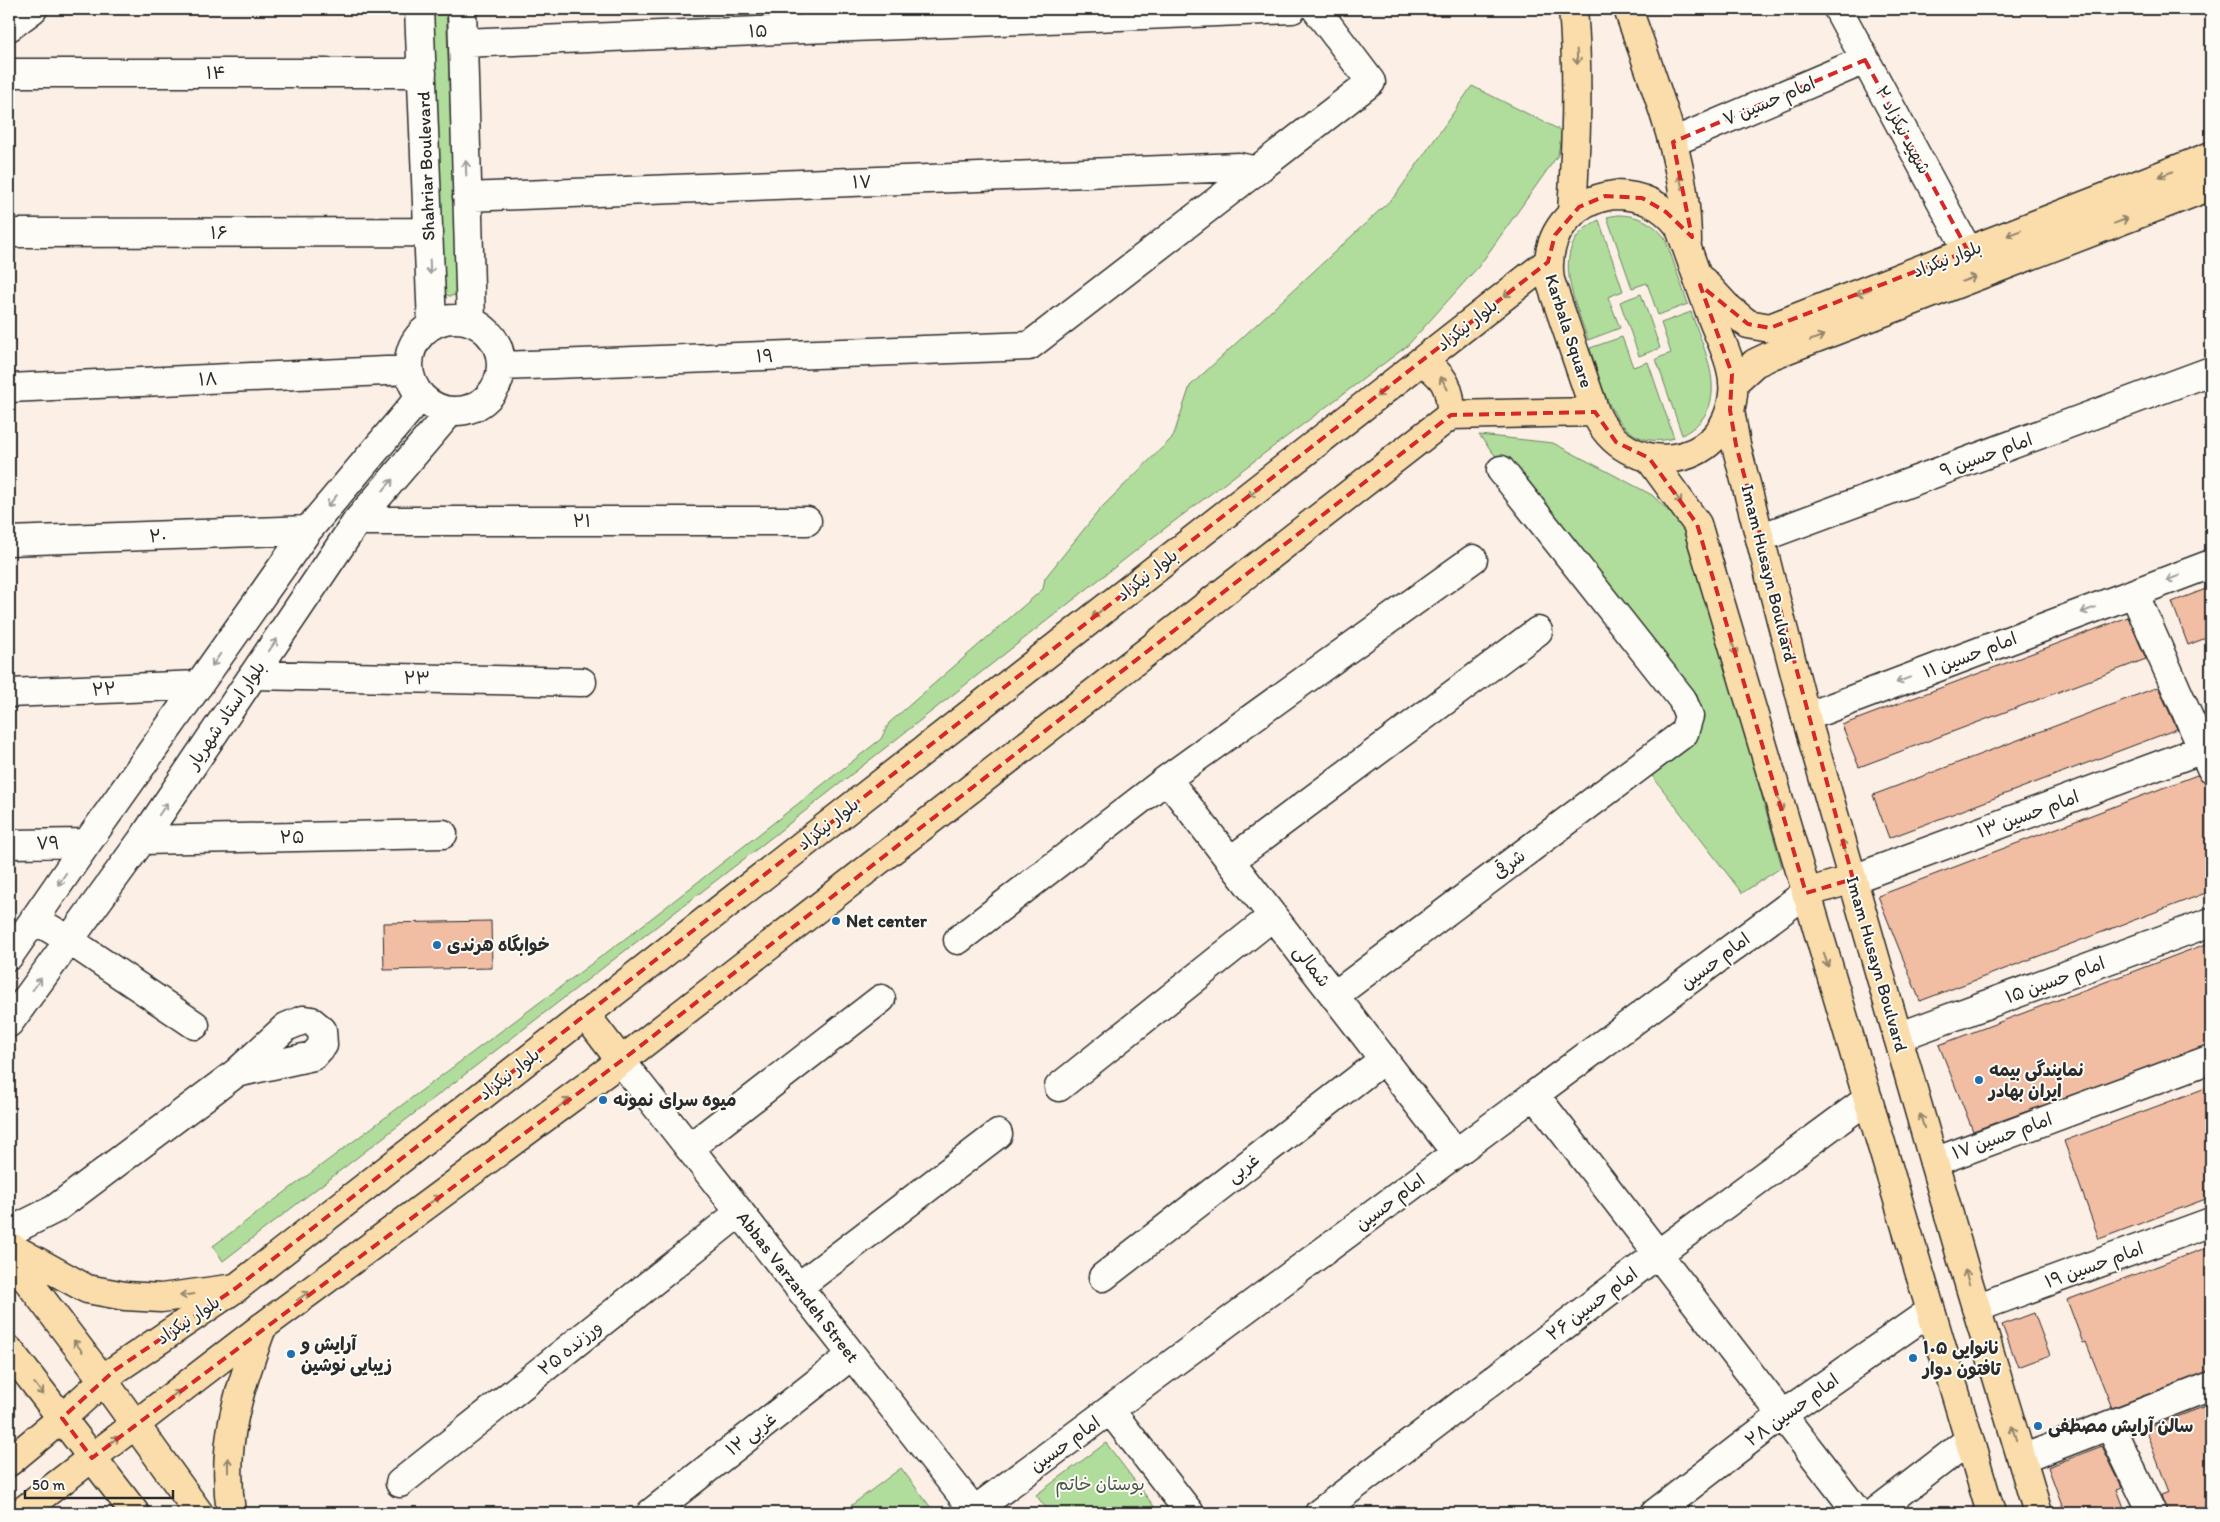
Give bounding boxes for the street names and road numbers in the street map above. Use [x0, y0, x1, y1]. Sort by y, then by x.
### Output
street label: ۱۵ [748, 20, 768, 42]
street label: ۱۴ [206, 62, 226, 84]
street label: امام حسین ۷ [1719, 72, 1820, 133]
street label: شهید نیکزاد ۲ [1871, 82, 1935, 178]
street label: Shahriar Boulevard [412, 90, 440, 241]
street label: ۱۷ [852, 171, 872, 193]
street label: ۱۶ [210, 222, 228, 244]
street label: بلوار نیکزاد [1909, 236, 1985, 282]
street label: Karbala Square [1540, 271, 1598, 391]
street label: بلوار نیکزاد [1432, 294, 1502, 356]
street label: ۱۹ [756, 345, 774, 367]
street label: ۱۸ [198, 368, 218, 390]
street label: امام حسین ۹ [1937, 428, 2036, 485]
street label: Imam Husayn Boulvard [1736, 482, 1802, 664]
street label: ۲۱ [573, 510, 591, 532]
street label: ۲۰ [149, 525, 167, 547]
street label: بلوار نیکزاد [1112, 544, 1182, 606]
street label: امام حسین ۱۱ [1920, 627, 2021, 686]
street label: بلوار استاد شهریار [181, 657, 270, 775]
street label: ۲۳ [403, 667, 431, 689]
street label: ۲۲ [91, 677, 117, 701]
street label: امام حسین ۱۳ [1974, 785, 2083, 845]
street label: بلوار نیکزاد [793, 793, 863, 855]
street label: ۲۵ [279, 826, 305, 848]
street label: ۷۹ [36, 832, 60, 854]
street label: شرقی [1488, 844, 1530, 883]
street label: Imam Husayn Boulvard [1841, 874, 1913, 1055]
street label: امام حسین [1676, 928, 1756, 997]
street label: شمالی [1289, 941, 1335, 991]
street label: امام حسین ۱۵ [2002, 952, 2109, 1011]
street label: بلوار نیکزاد [474, 1043, 544, 1105]
street label: امام حسین ۱۷ [1949, 1108, 2056, 1167]
street label: غربی [1222, 1148, 1264, 1188]
street label: امام حسین [1351, 1169, 1431, 1238]
street label: Abbas Varzandeh Street [732, 1207, 864, 1367]
street label: امام حسین ۱۹ [2042, 1237, 2147, 1296]
street label: امام حسین ۲۶ [1542, 1262, 1644, 1348]
street label: بلوار نیکزاد [152, 1291, 224, 1349]
street label: ورزنده ۲۵ [534, 1316, 606, 1380]
street label: امام حسین ۲۸ [1741, 1369, 1845, 1454]
street label: غربی ۱۲ [721, 1407, 781, 1461]
street label: امام حسین [1026, 1411, 1106, 1479]

